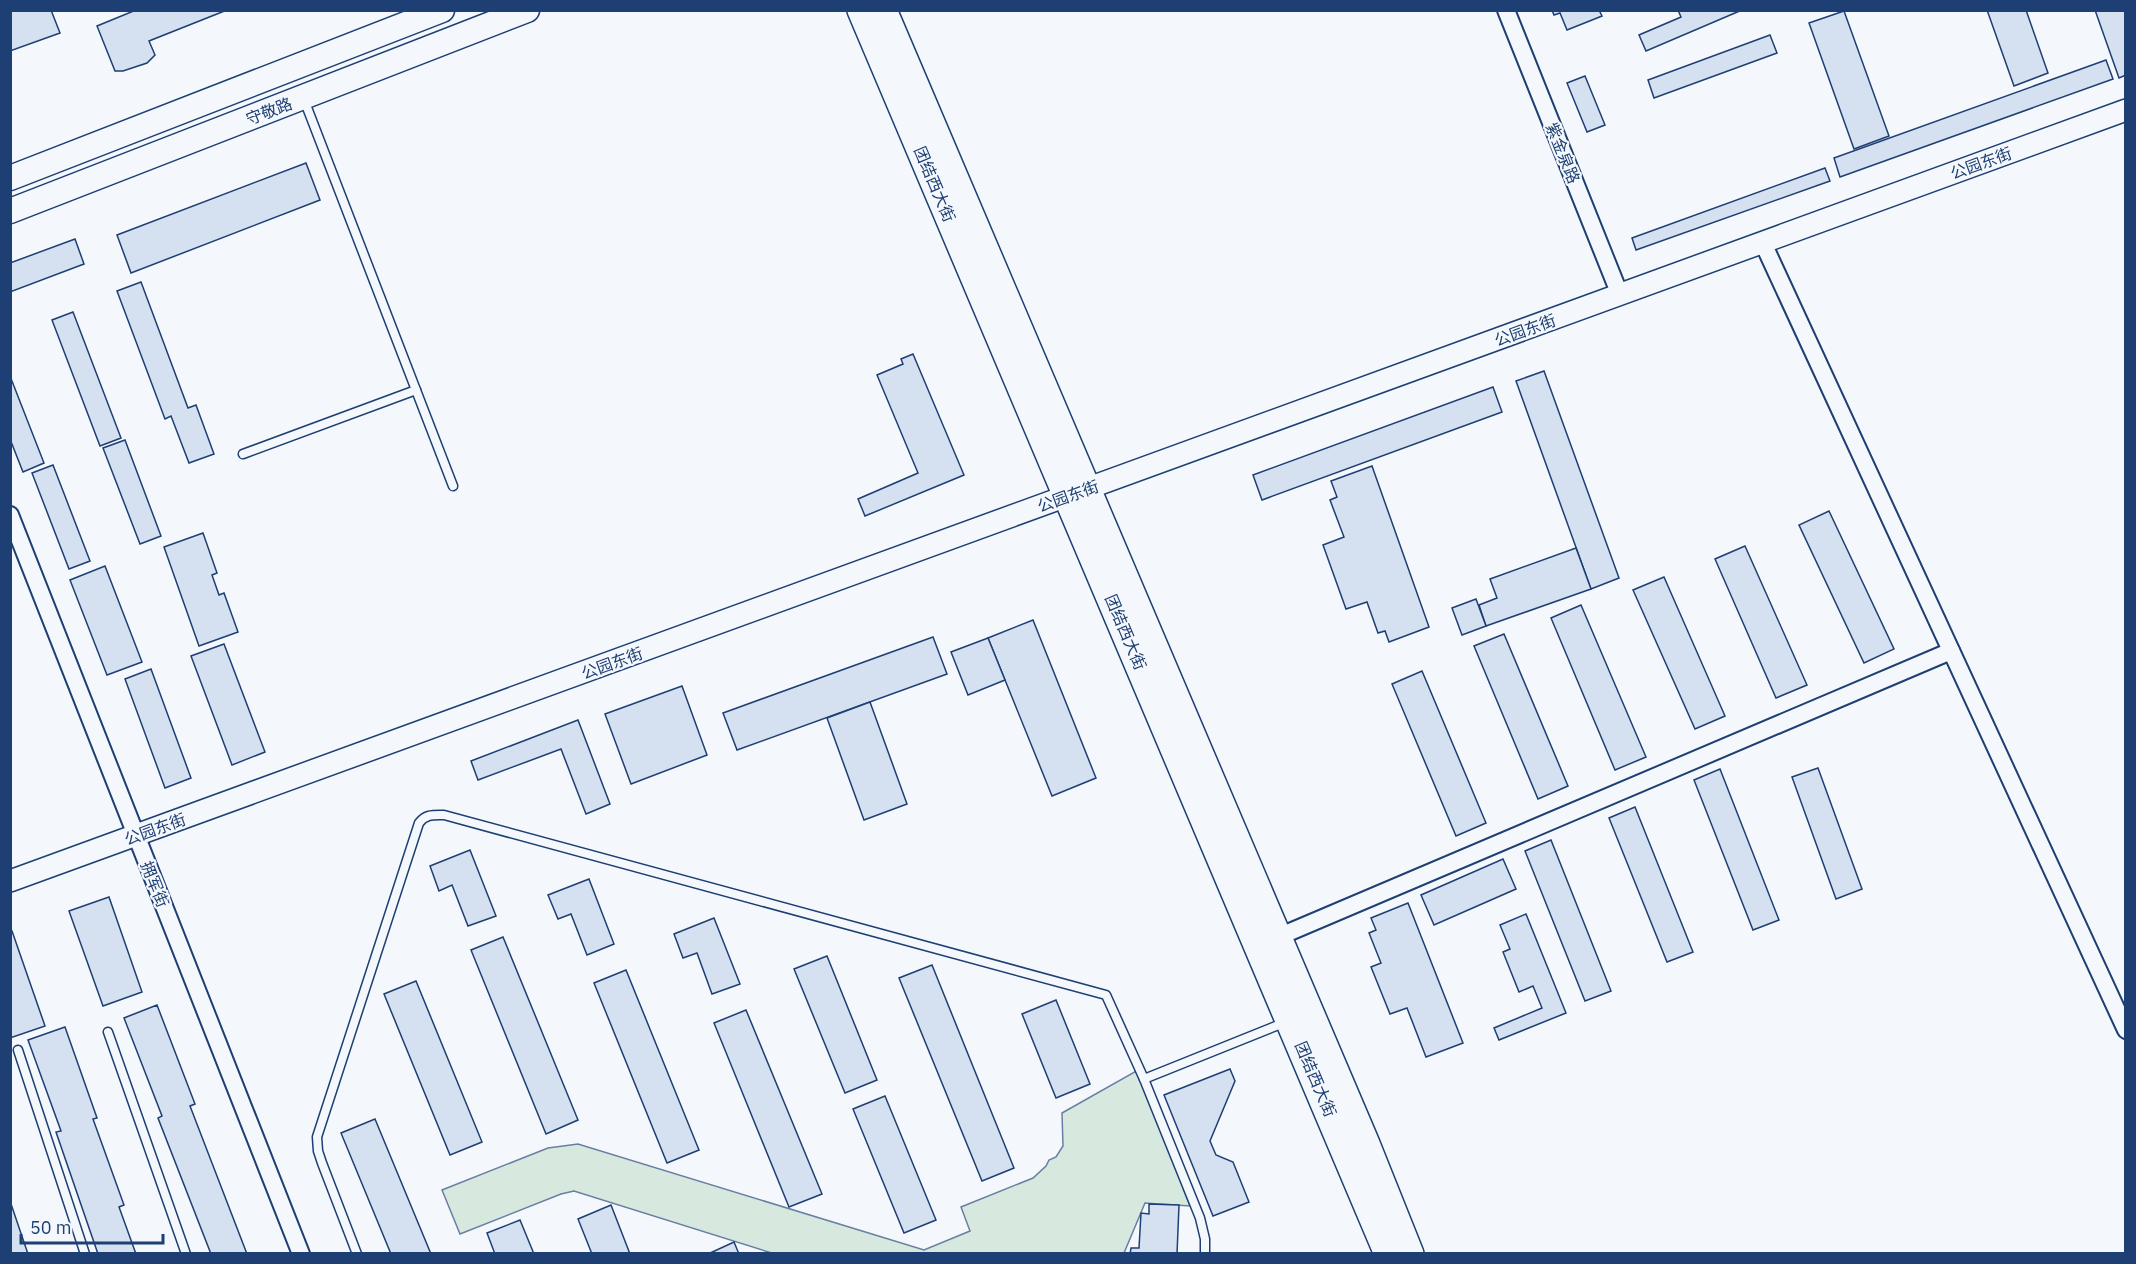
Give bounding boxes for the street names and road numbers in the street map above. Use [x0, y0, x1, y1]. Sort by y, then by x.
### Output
street label: 守敬路 [243, 93, 295, 129]
street label: 紫金泉路 [1542, 120, 1584, 186]
street label: 团结西大街 [910, 143, 960, 225]
street label: 公园东街 [1948, 143, 2014, 183]
street label: 公园东街 [1492, 310, 1558, 350]
street label: 公园东街 [1035, 476, 1101, 516]
street label: 团结西大街 [1101, 591, 1151, 673]
street label: 公园东街 [579, 643, 645, 683]
street label: 公园东街 [122, 809, 188, 849]
street label: 拥军街 [137, 858, 173, 910]
street label: 团结西大街 [1291, 1038, 1341, 1120]

